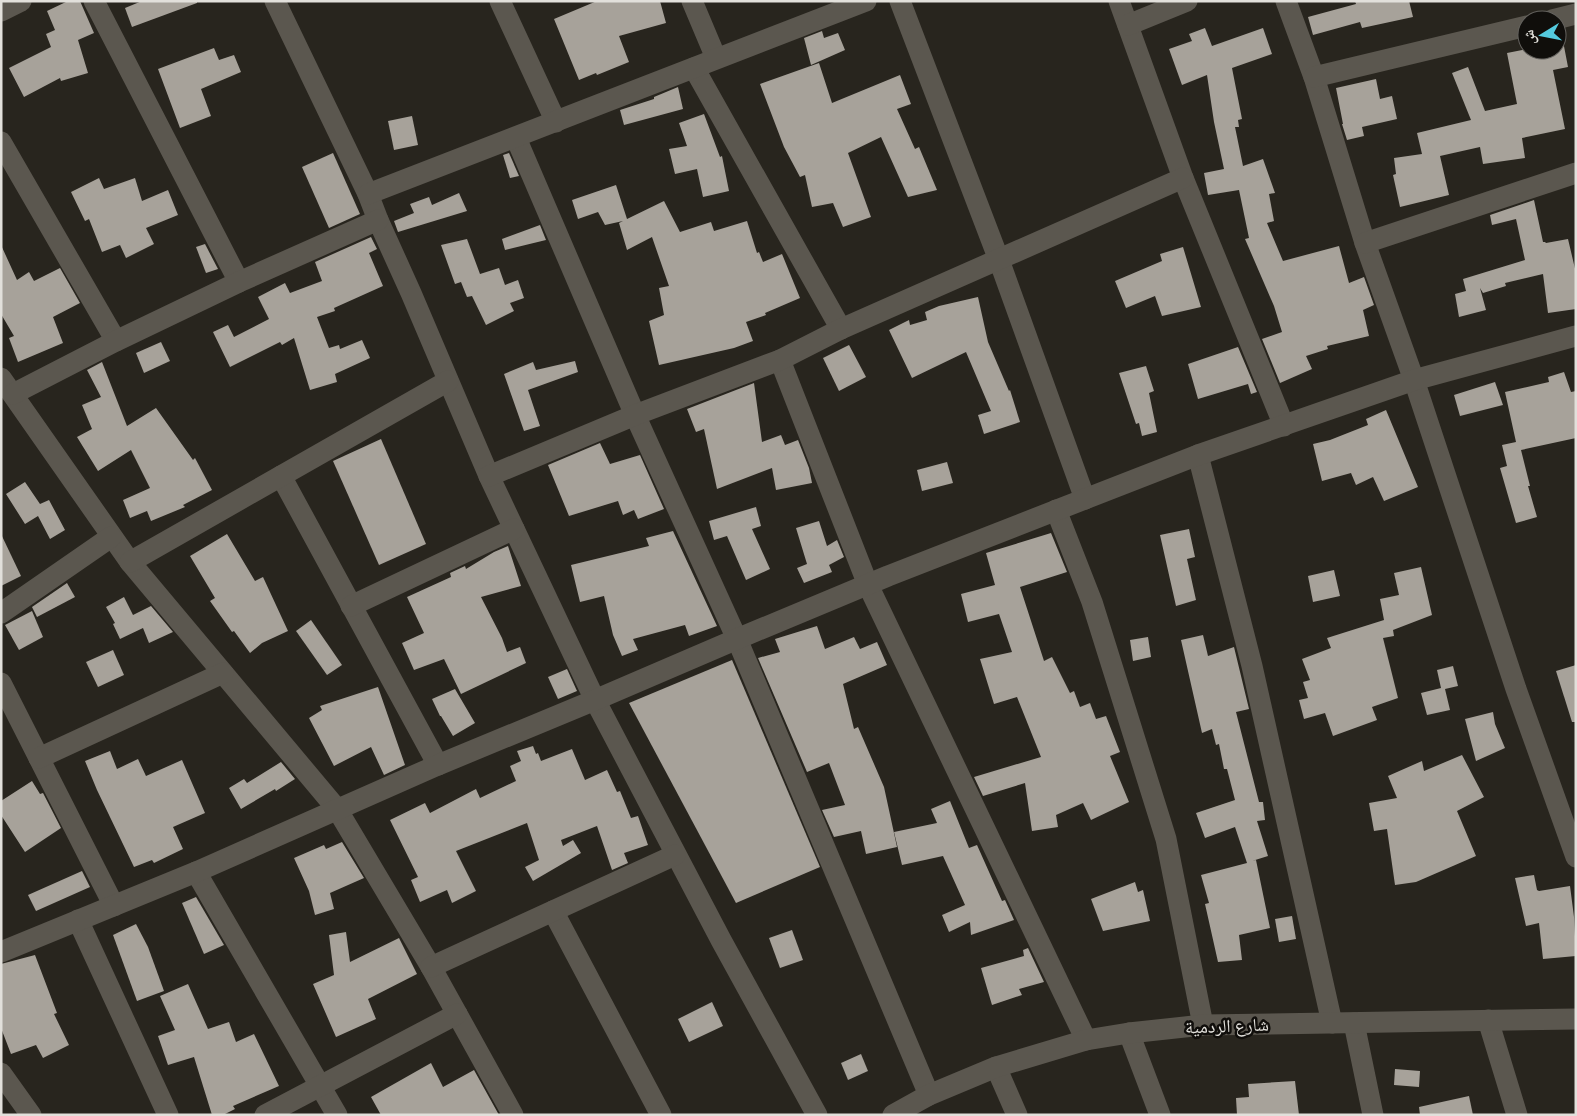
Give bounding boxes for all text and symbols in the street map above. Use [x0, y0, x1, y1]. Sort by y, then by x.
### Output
north arrow [1517, 10, 1567, 60]
text: ش [1520, 28, 1539, 46]
street label: شارع الردمية [1185, 1014, 1269, 1038]

